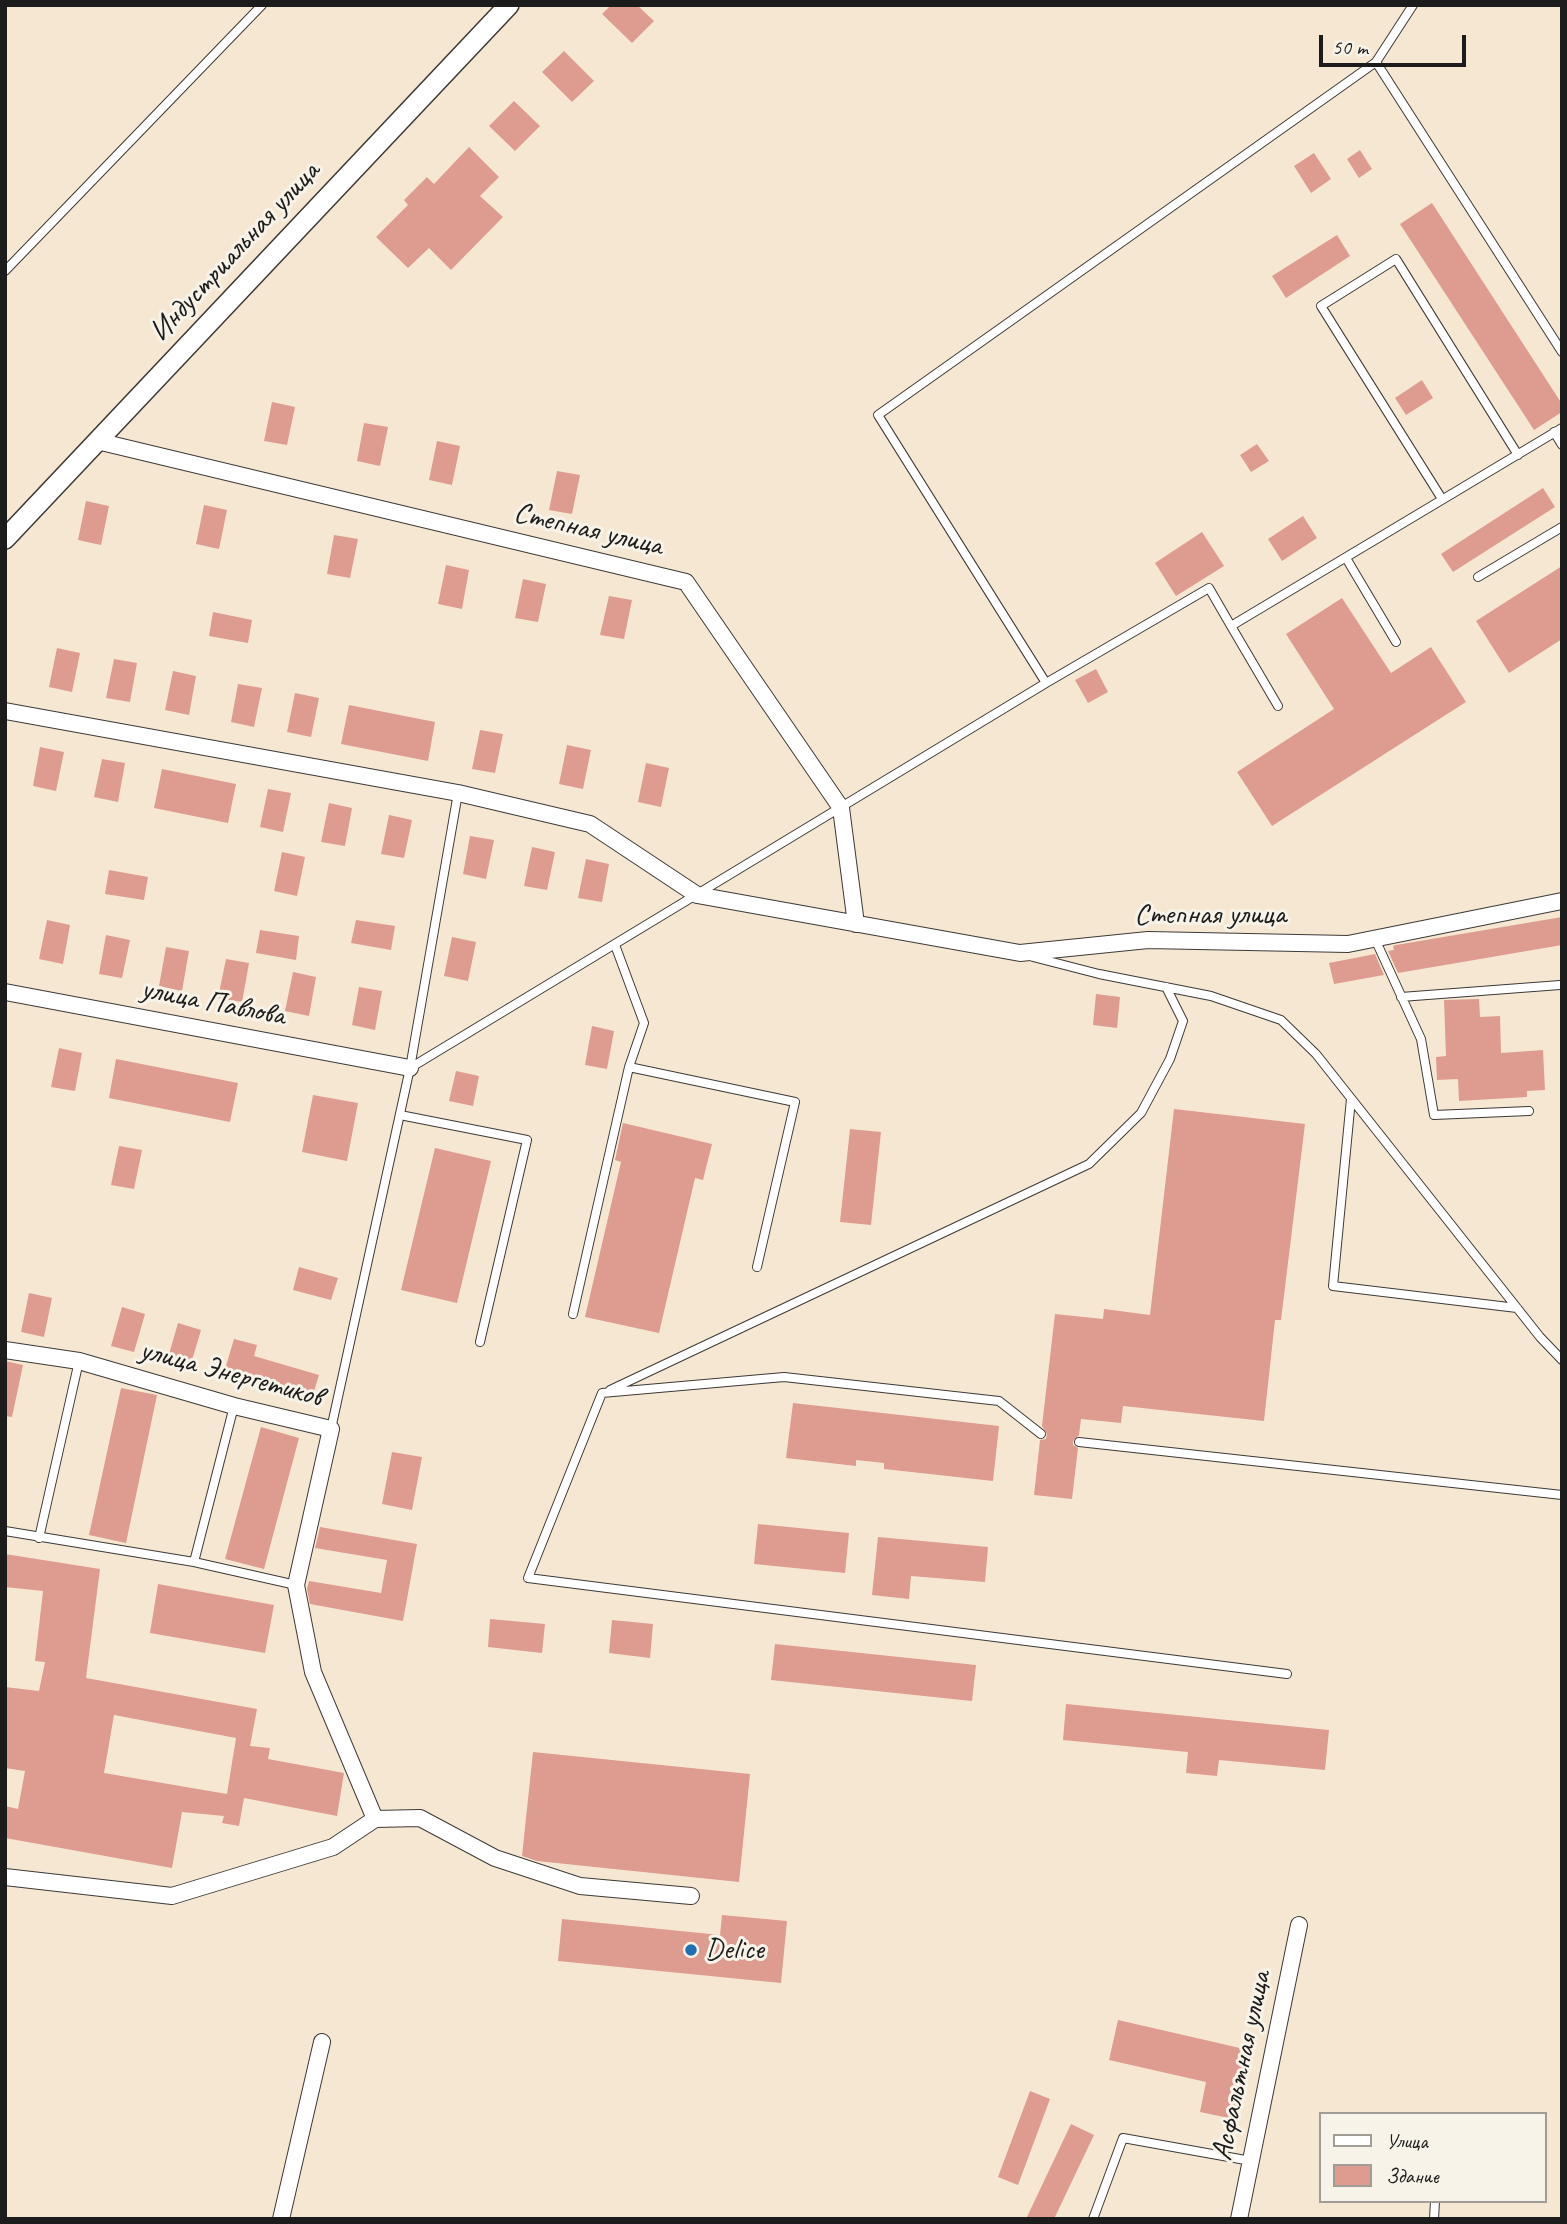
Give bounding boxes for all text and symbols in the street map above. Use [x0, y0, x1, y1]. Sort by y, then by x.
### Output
scale bar [1322, 21, 1469, 65]
text: 50 m [1332, 34, 1368, 60]
street label: Индустриальная улица [142, 154, 328, 350]
street label: Степная улица [510, 495, 666, 565]
street label: Степная улица [1134, 897, 1286, 933]
street label: улица Павлова [138, 971, 288, 1035]
street label: улица Энергетиков [136, 1332, 326, 1416]
place label: Delice [705, 1932, 764, 1968]
marker: Delice [683, 1942, 699, 1958]
street label: Асфальтная улица [1204, 1968, 1280, 2164]
legend [1318, 2112, 1546, 2203]
text: Улица [1386, 2128, 1428, 2154]
text: Здание [1386, 2163, 1439, 2189]

